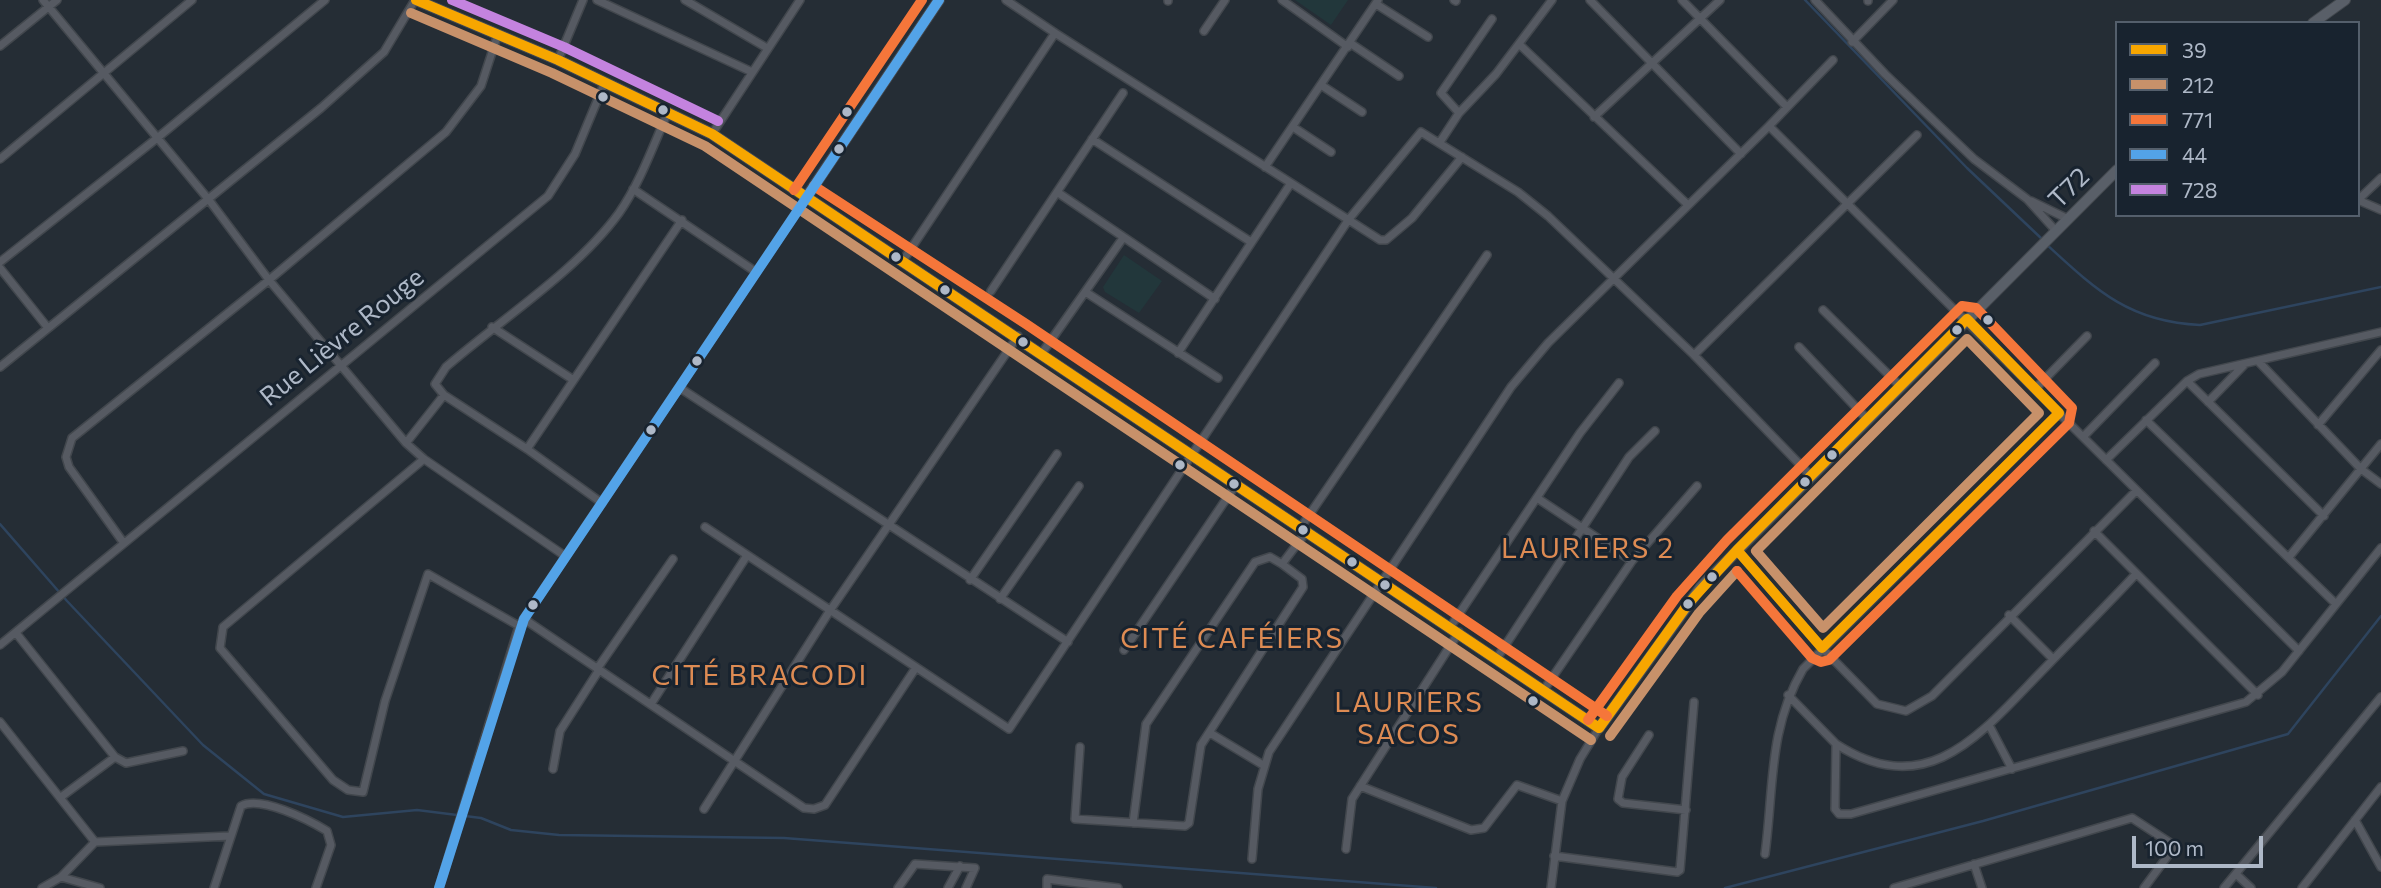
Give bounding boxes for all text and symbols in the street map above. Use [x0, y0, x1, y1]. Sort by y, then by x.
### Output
legend [2115, 21, 2360, 217]
text: 39 [2182, 37, 2207, 62]
text: 212 [2182, 72, 2214, 97]
unlabelled marker [596, 90, 610, 104]
unlabelled marker [656, 103, 670, 117]
unlabelled marker [840, 105, 854, 119]
text: 771 [2182, 107, 2213, 132]
unlabelled marker [832, 142, 846, 156]
text: 44 [2182, 142, 2207, 167]
street label: T72 [2042, 161, 2096, 215]
text: 728 [2182, 177, 2217, 202]
unlabelled marker [889, 250, 903, 264]
street label: Rue Lièvre Rouge [254, 261, 430, 413]
unlabelled marker [938, 283, 952, 297]
unlabelled marker [1981, 313, 1995, 327]
unlabelled marker [1950, 323, 1964, 337]
unlabelled marker [1016, 335, 1030, 349]
unlabelled marker [690, 354, 704, 368]
unlabelled marker [644, 423, 658, 437]
unlabelled marker [1825, 448, 1839, 462]
unlabelled marker [1173, 458, 1187, 472]
unlabelled marker [1798, 475, 1812, 489]
unlabelled marker [1227, 477, 1241, 491]
unlabelled marker [1296, 523, 1310, 537]
district label: LAURIERS 2 [1502, 532, 1674, 566]
unlabelled marker [1345, 555, 1359, 569]
unlabelled marker [1705, 570, 1719, 584]
unlabelled marker [1378, 578, 1392, 592]
unlabelled marker [1681, 597, 1695, 611]
unlabelled marker [526, 598, 540, 612]
district label: CITÉ CAFÉIERS [1122, 622, 1342, 656]
district label: CITÉ BRACODI [653, 659, 867, 693]
district label: LAURIERS SACOS [1335, 686, 1483, 752]
unlabelled marker [1526, 694, 1540, 708]
scale bar [2136, 822, 2267, 866]
text: 100 m [2145, 835, 2204, 860]

